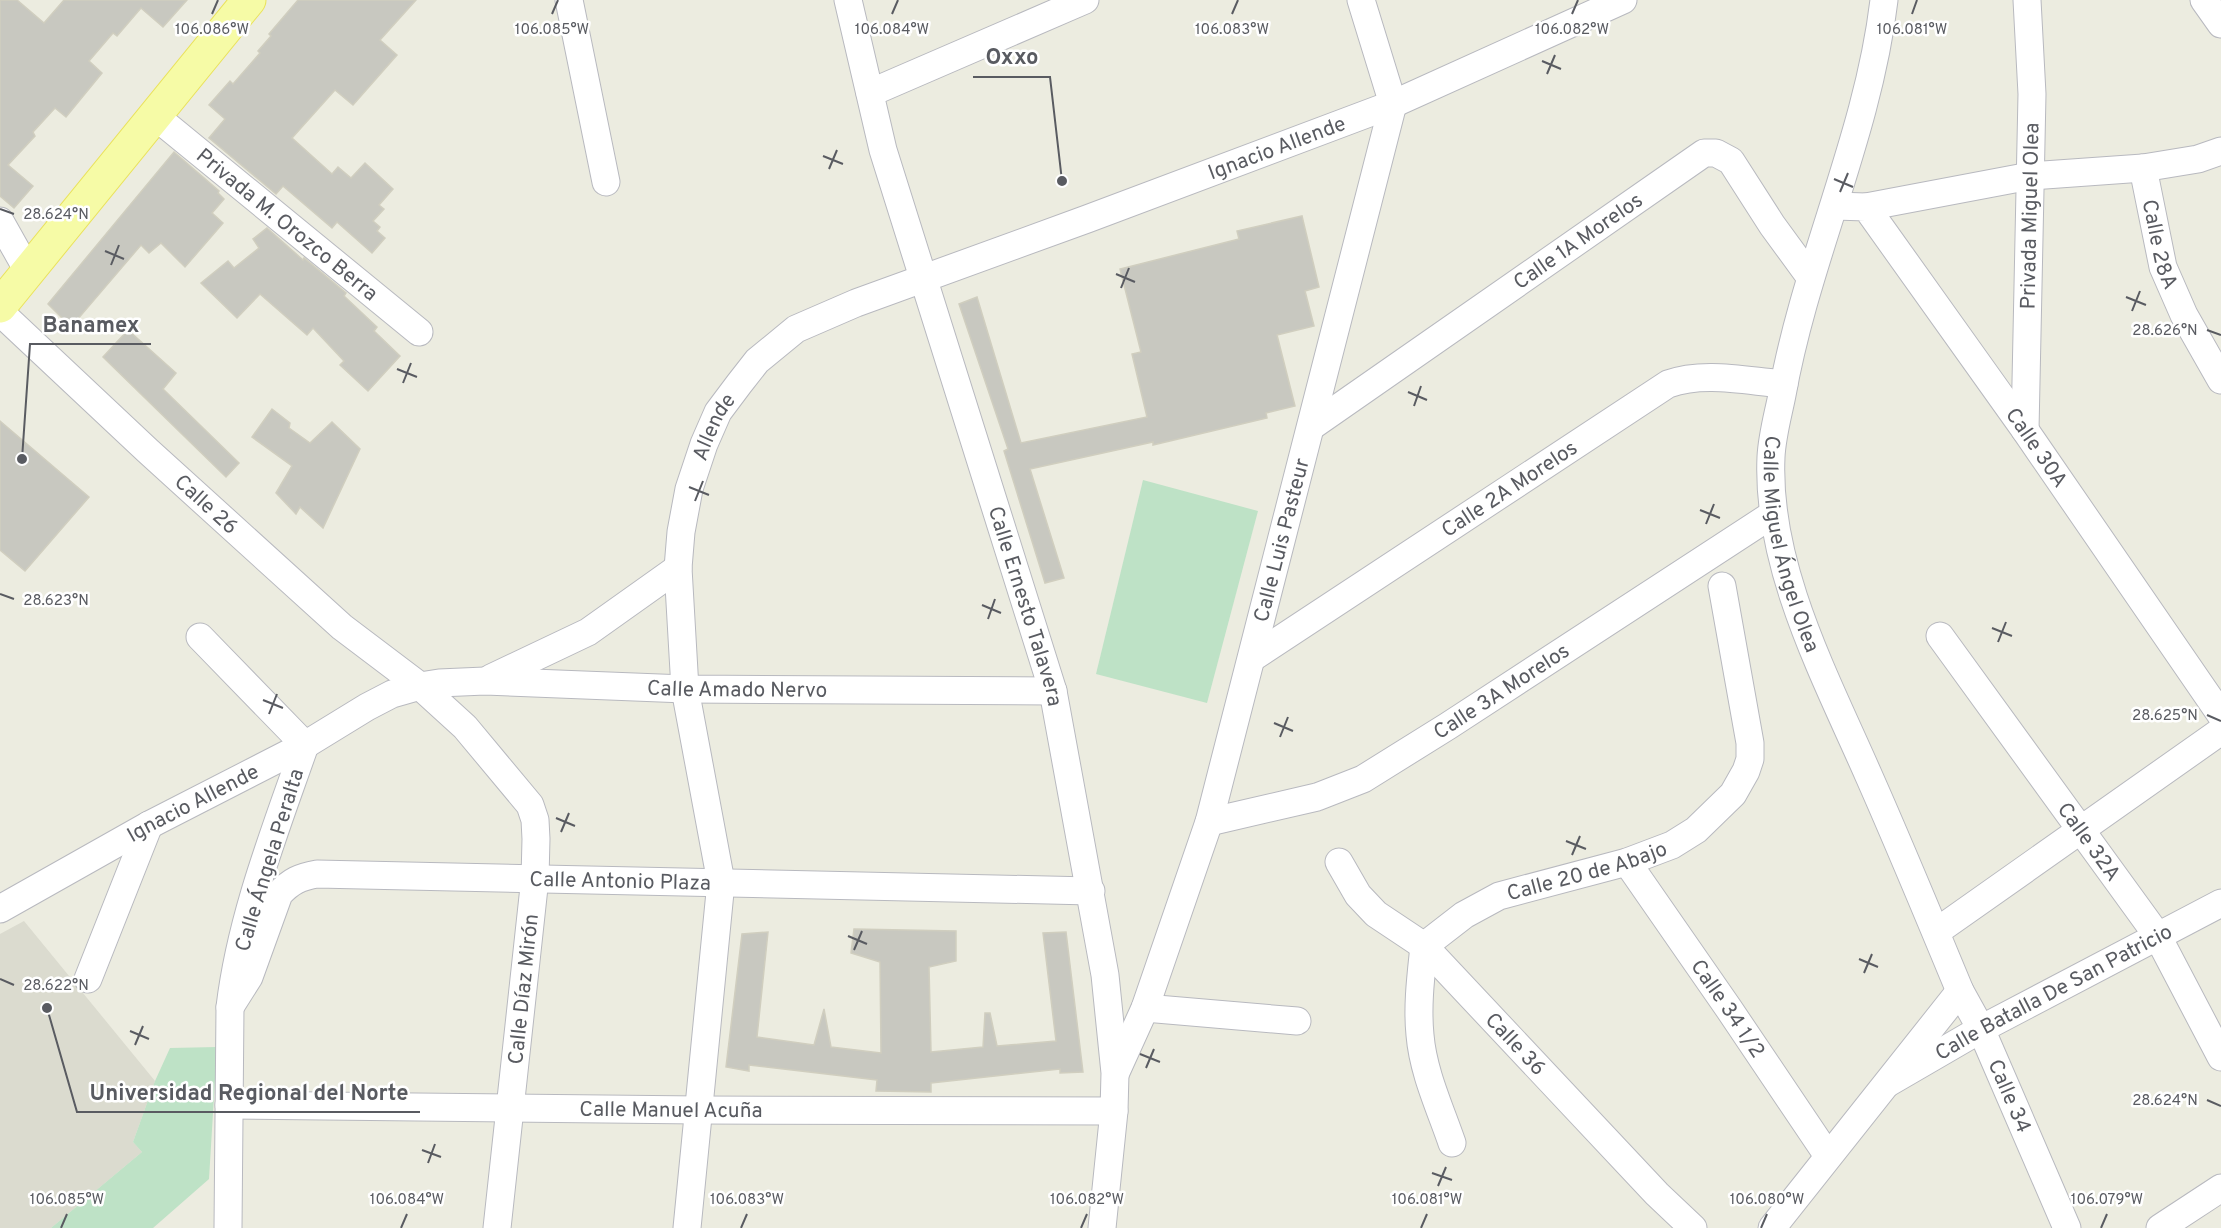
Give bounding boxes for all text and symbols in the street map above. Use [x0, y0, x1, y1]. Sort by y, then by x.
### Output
text: 106.086°W [175, 21, 249, 40]
text: 106.085°W [515, 21, 589, 40]
text: 106.084°W [855, 21, 929, 40]
text: 106.083°W [1195, 21, 1269, 40]
text: 106.082°W [1535, 21, 1609, 40]
text: 106.081°W [1877, 21, 1947, 40]
callout: Oxxo [973, 37, 1050, 77]
text: Oxxo [985, 45, 1039, 72]
street label: Ignacio Allende [1205, 111, 1350, 187]
street label: Privada Miguel Olea [2016, 122, 2046, 310]
street label: Privada M. Orozco Berra [190, 143, 383, 308]
street label: Calle 1A Morelos [1509, 188, 1649, 297]
street label: Calle 28A [2135, 197, 2183, 294]
text: 28.624°N [23, 206, 89, 225]
callout: Banamex [30, 304, 151, 344]
text: Banamex [43, 313, 140, 340]
text: 28.626°N [2132, 322, 2198, 341]
street label: Allende [687, 388, 742, 464]
street label: Calle 30A [1998, 403, 2073, 494]
street label: Calle Miguel Ángel Olea [1756, 434, 1825, 657]
street label: Calle 2A Morelos [1437, 435, 1583, 544]
street label: Calle Luis Pasteur [1249, 456, 1317, 625]
street label: Calle 26 [168, 469, 243, 541]
street label: Calle Ernesto Talavera [981, 503, 1068, 709]
text: 28.623°N [23, 592, 89, 611]
street label: Calle 3A Morelos [1429, 638, 1575, 747]
street label: Calle Amado Nervo [646, 675, 827, 705]
text: 28.625°N [2132, 707, 2198, 726]
street label: Ignacio Allende [123, 759, 264, 850]
street label: Calle Ángela Peralta [229, 765, 311, 955]
street label: Calle 32A [2050, 798, 2126, 887]
street label: Calle 20 de Abajo [1504, 836, 1671, 908]
street label: Calle Antonio Plaza [529, 867, 711, 898]
street label: Calle Díaz Mirón [503, 912, 546, 1066]
street label: Calle Batalla De San Patricio [1931, 919, 2177, 1068]
street label: Calle 34 1/2 [1684, 955, 1770, 1064]
text: 28.622°N [23, 977, 89, 996]
street label: Calle 36 [1478, 1007, 1551, 1082]
street label: Calle 34 [1981, 1055, 2036, 1137]
callout: Universidad Regional del Norte [77, 1072, 420, 1112]
text: Universidad Regional del Norte [90, 1081, 408, 1108]
text: 28.624°N [2132, 1092, 2198, 1111]
street label: Calle Manuel Acuña [579, 1097, 763, 1125]
text: 106.085°W [30, 1191, 104, 1210]
text: 106.084°W [370, 1191, 444, 1210]
text: 106.083°W [710, 1191, 784, 1210]
text: 106.082°W [1050, 1191, 1124, 1210]
text: 106.081°W [1392, 1191, 1462, 1210]
text: 106.080°W [1730, 1191, 1804, 1210]
text: 106.079°W [2071, 1191, 2143, 1210]

